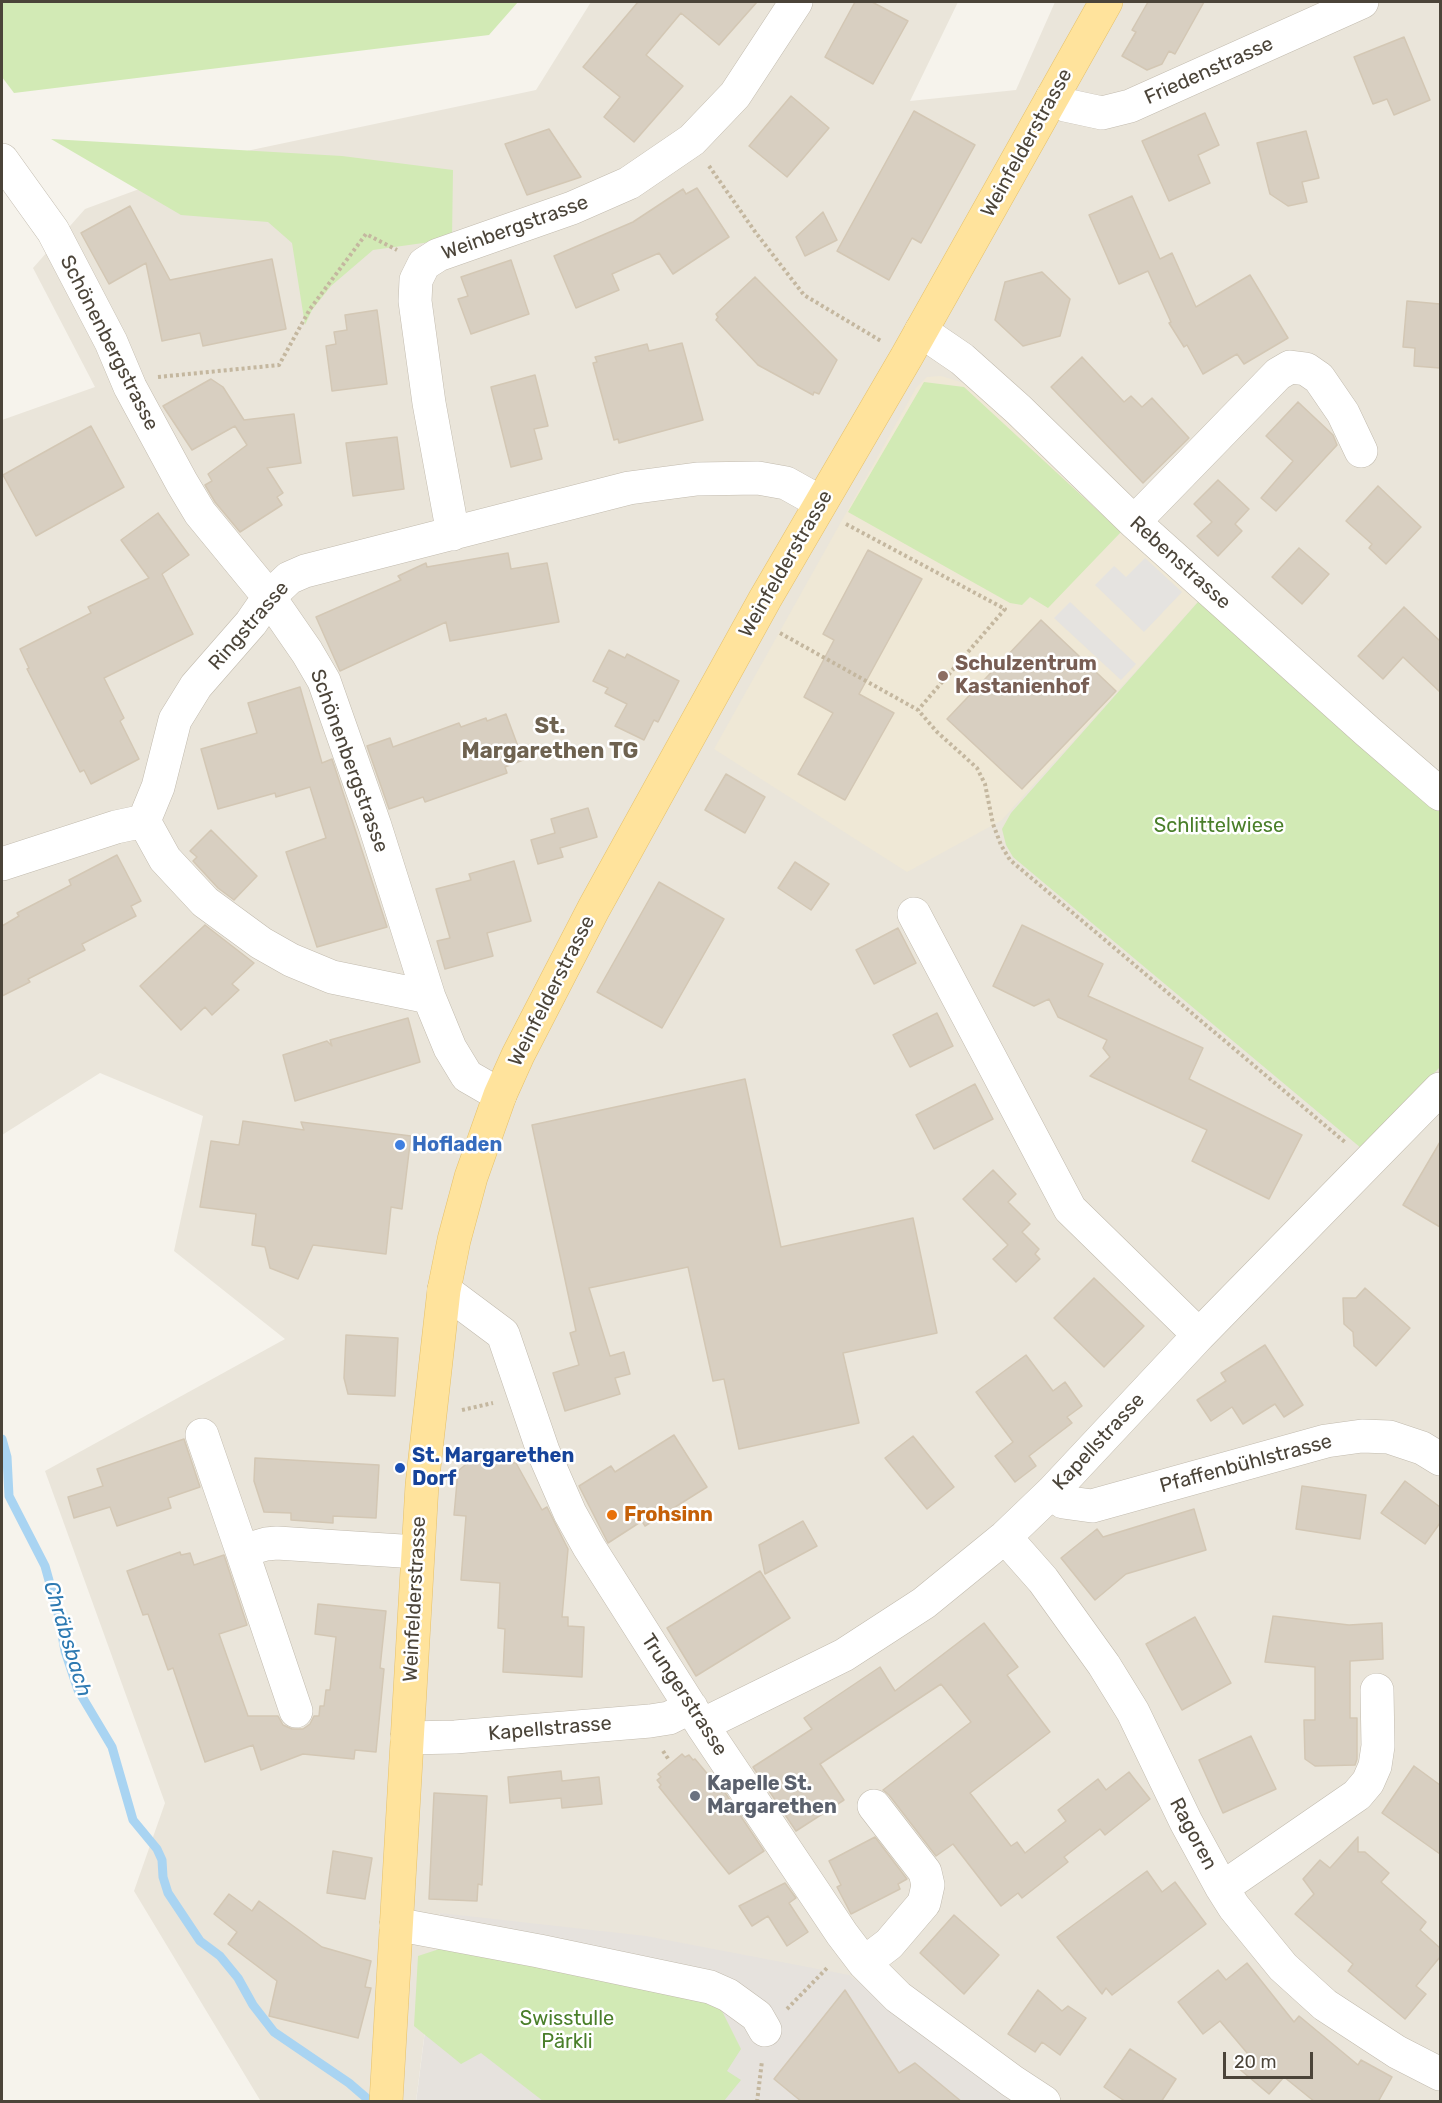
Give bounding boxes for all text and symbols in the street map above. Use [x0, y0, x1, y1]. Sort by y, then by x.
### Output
street label: Friedenstrasse [1141, 32, 1277, 110]
street label: Weinfelderstrasse [976, 65, 1078, 221]
street label: Weinbergstrasse [438, 190, 592, 266]
street label: Schönenbergstrasse [54, 252, 164, 434]
street label: Weinfelderstrasse [734, 486, 838, 642]
street label: Rebenstrasse [1125, 511, 1235, 615]
street label: Ringstrasse [204, 577, 294, 675]
place label: Schulzentrum Kastanienhof [955, 652, 1097, 699]
street label: Schönenbergstrasse [305, 666, 393, 856]
marker: Schulzentrum Kastanienhof [936, 669, 950, 683]
district label: St. Margarethen TG [462, 714, 638, 766]
park label: Schlittelwiese [1154, 814, 1284, 838]
street label: Weinfelderstrasse [504, 912, 600, 1070]
place label: Hofladen [412, 1133, 502, 1157]
marker: Hofladen [393, 1138, 407, 1152]
street label: Kapellstrasse [1048, 1389, 1150, 1495]
street label: Pfaffenbühlstrasse [1157, 1429, 1335, 1499]
place label: St. Margarethen Dorf [412, 1444, 574, 1491]
marker: St. Margarethen Dorf [393, 1461, 407, 1475]
place label: Frohsinn [624, 1503, 713, 1527]
marker: Frohsinn [605, 1508, 619, 1522]
street label: Weinfelderstrasse [399, 1516, 431, 1682]
water label: Chräbsbach [37, 1578, 97, 1700]
street label: Trungerstrasse [636, 1630, 732, 1760]
street label: Kapellstrasse [487, 1712, 613, 1746]
place label: Kapelle St. Margarethen [707, 1772, 837, 1819]
marker: Kapelle St. Margarethen [688, 1789, 702, 1803]
street label: Ragoren [1164, 1794, 1222, 1874]
park label: Swisstulle Pärkli [520, 2007, 614, 2054]
scale bar [1226, 2040, 1316, 2078]
text: 20 m [1234, 2051, 1276, 2073]

